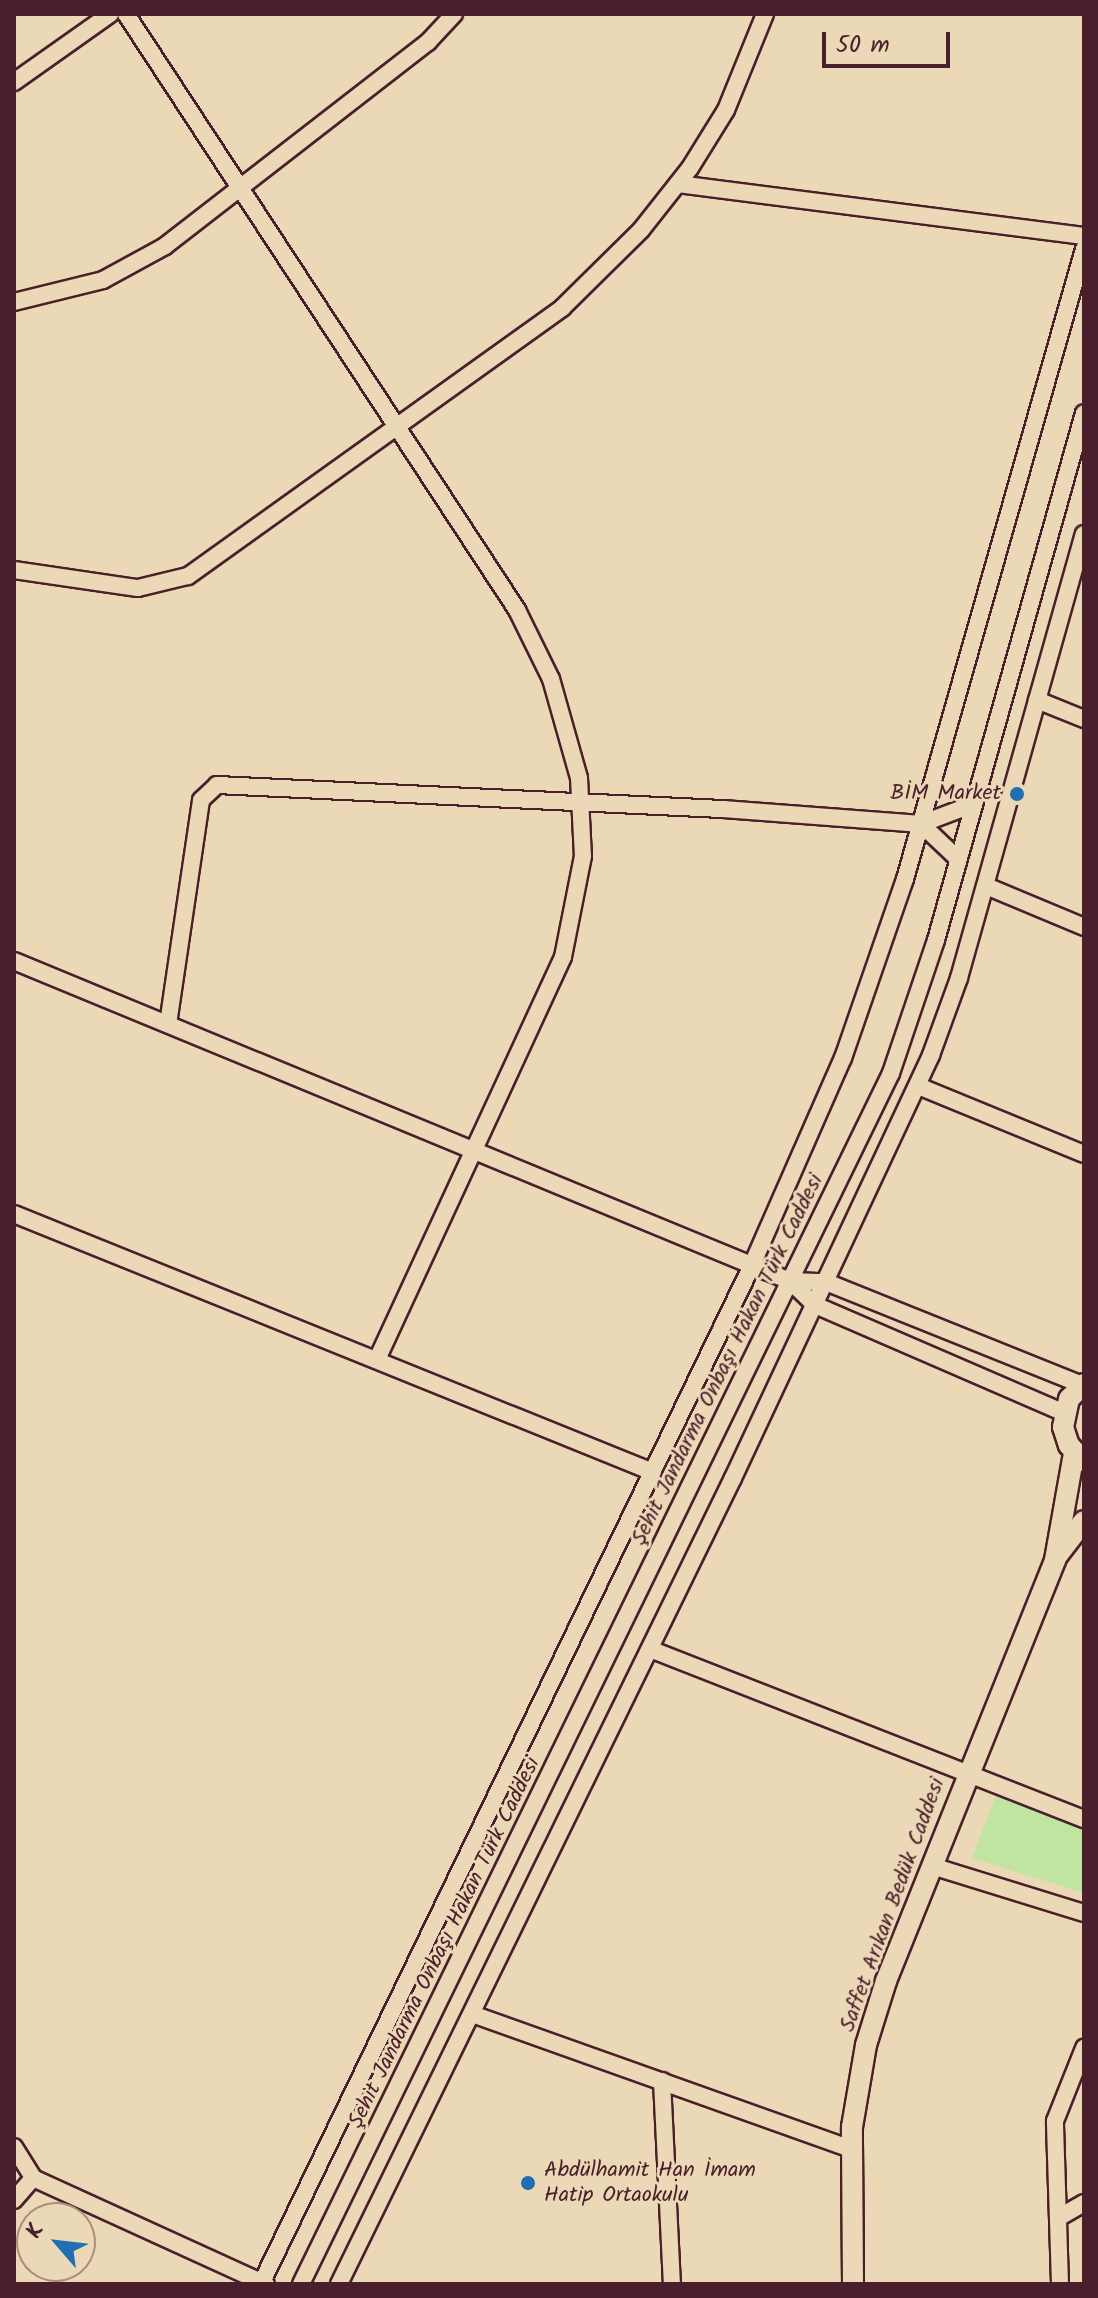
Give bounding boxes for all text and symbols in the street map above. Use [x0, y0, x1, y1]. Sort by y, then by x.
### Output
scale bar [826, 16, 954, 66]
text: 50 m [836, 26, 890, 65]
place label: BİM Market [890, 781, 1001, 807]
marker: BİM Market [1008, 785, 1026, 803]
street label: Şehit Jandarma Onbaşı Hakan Türk Caddesi [626, 1170, 830, 1550]
street label: Şehit Jandarma Onbaşı Hakan Türk Caddesi [343, 1753, 547, 2133]
street label: Saffet Arıkan Bedük Caddesi [835, 1775, 951, 2035]
place label: Abdülhamit Han İmam Hatip Ortaokulu [544, 2157, 756, 2208]
marker: Abdülhamit Han İmam Hatip Ortaokulu [519, 2174, 537, 2192]
north arrow [16, 2202, 96, 2282]
text: K [18, 2217, 55, 2246]

